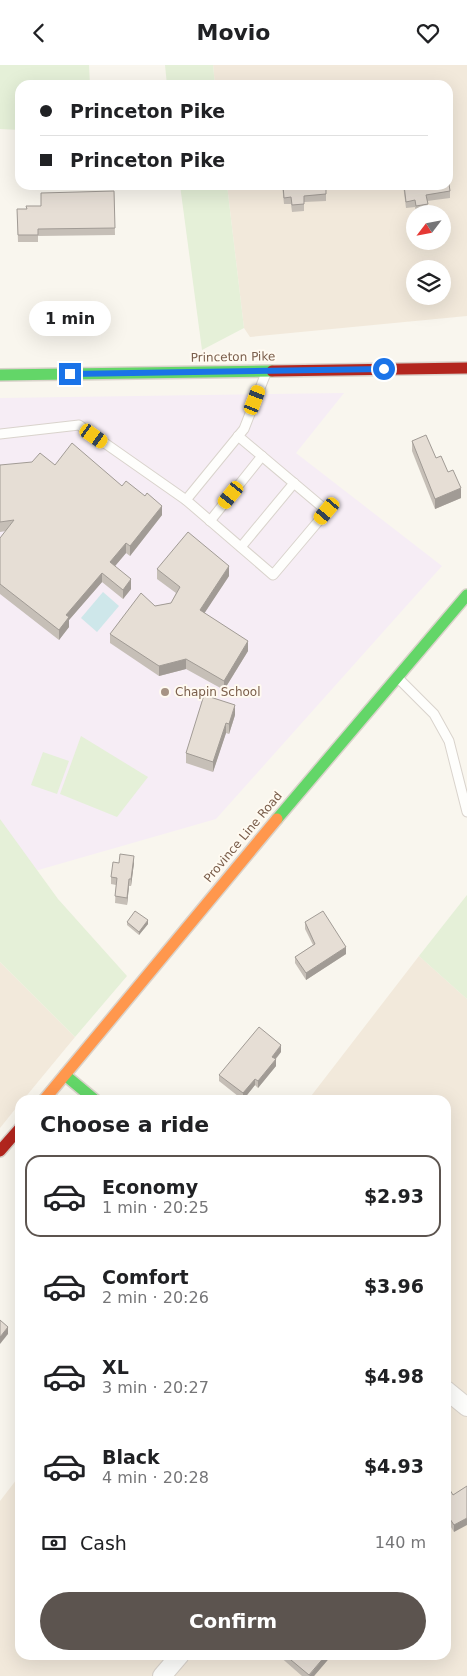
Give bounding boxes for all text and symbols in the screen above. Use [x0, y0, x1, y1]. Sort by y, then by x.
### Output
icon: back [25, 19, 53, 47]
icon: heart [414, 19, 442, 47]
text: Movio [196, 20, 271, 45]
text: Princeton Pike [70, 100, 225, 122]
text: Princeton Pike [70, 149, 225, 171]
north arrow [406, 205, 451, 250]
map controls [406, 205, 451, 305]
button: layers [406, 260, 451, 305]
callout: 1 min [29, 301, 111, 337]
text: 1 min [45, 309, 95, 328]
street label: Princeton Pike [191, 349, 275, 365]
route start [373, 358, 395, 380]
route end [59, 363, 81, 385]
car [242, 383, 267, 417]
car [77, 421, 110, 451]
car [215, 479, 246, 511]
car [311, 495, 342, 527]
place label: Chapin School [175, 685, 261, 699]
marker: Chapin School [159, 686, 171, 698]
street label: Province Line Road [201, 789, 285, 885]
text: Choose a ride [40, 1112, 209, 1137]
icon: car [42, 1174, 87, 1219]
text: Economy [102, 1176, 198, 1198]
text: $2.93 [364, 1185, 424, 1207]
text: 1 min · 20:25 [102, 1198, 209, 1217]
icon: car [42, 1264, 87, 1309]
text: Comfort [102, 1266, 189, 1288]
text: $3.96 [364, 1275, 424, 1297]
text: 2 min · 20:26 [102, 1288, 209, 1307]
icon: car [42, 1354, 87, 1399]
text: XL [102, 1356, 129, 1378]
text: $4.98 [364, 1365, 424, 1387]
text: 3 min · 20:27 [102, 1378, 209, 1397]
icon: car [42, 1444, 87, 1489]
text: Black [102, 1446, 160, 1468]
text: $4.93 [364, 1455, 424, 1477]
text: 4 min · 20:28 [102, 1468, 209, 1487]
icon: cash [40, 1529, 68, 1557]
text: Cash [80, 1532, 127, 1554]
text: 140 m [375, 1533, 426, 1552]
button: Confirm [40, 1592, 426, 1650]

